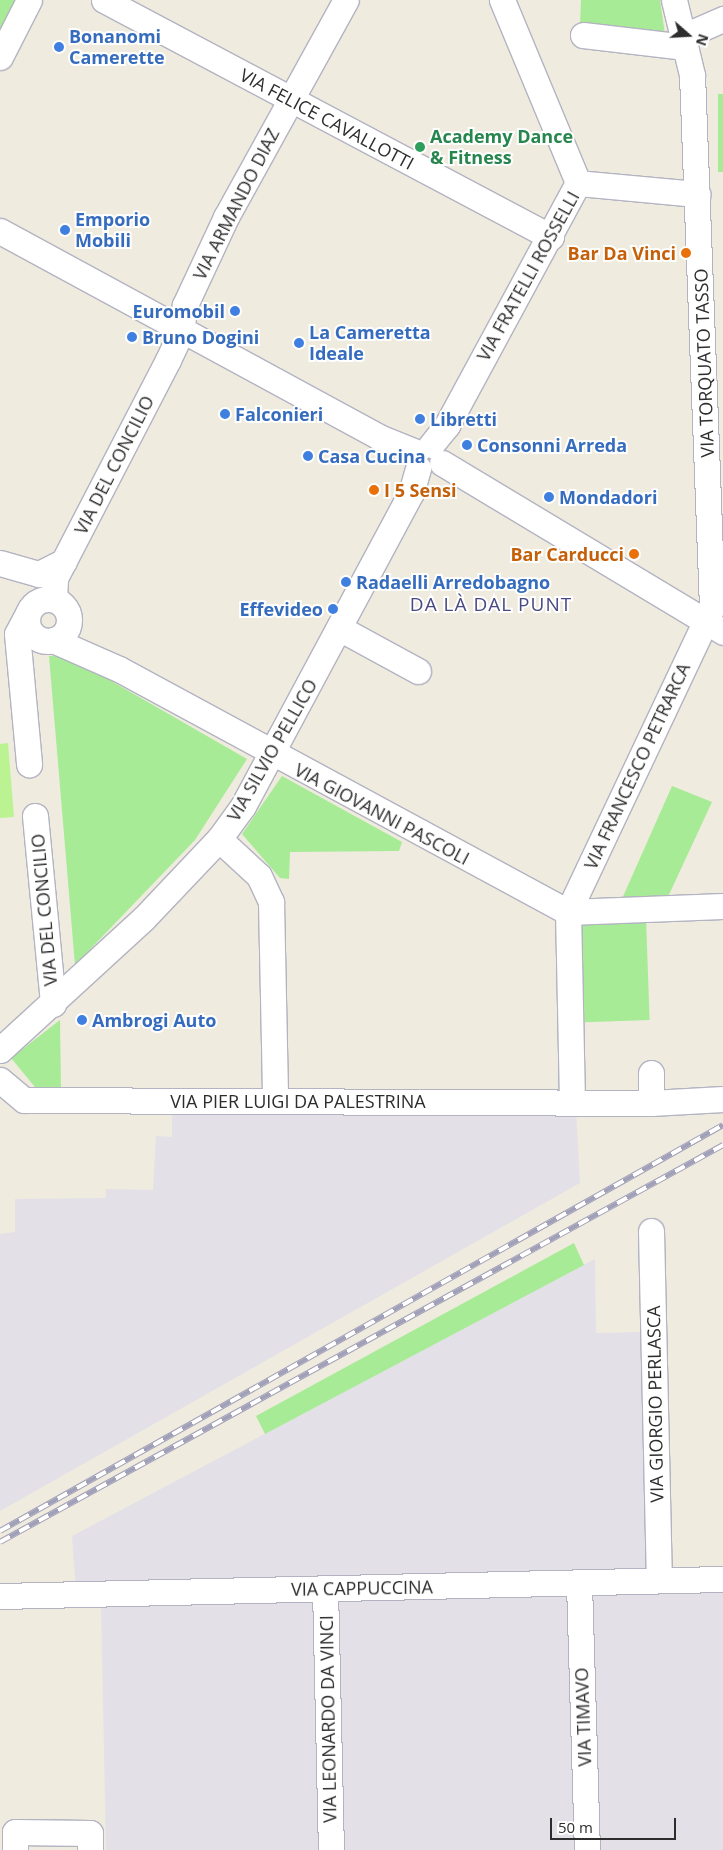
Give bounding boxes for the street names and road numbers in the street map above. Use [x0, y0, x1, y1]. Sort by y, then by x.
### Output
street label: VIA FELICE CAVALLOTTI [236, 64, 418, 174]
street label: VIA ARMANDO DIAZ [188, 125, 284, 283]
street label: VIA FRATELLI ROSSELLI [472, 187, 584, 365]
street label: VIA TORQUATO TASSO [690, 268, 718, 458]
street label: VIA DEL CONCILIO [70, 392, 158, 538]
street label: VIA FRANCESCO PETRARCA [580, 659, 694, 873]
street label: VIA SILVIO PELLICO [223, 675, 321, 825]
street label: VIA GIOVANNI PASCOLI [291, 759, 473, 869]
street label: VIA DEL CONCILIO [27, 833, 61, 987]
street label: VIA PIER LUIGI DA PALESTRINA [170, 1090, 426, 1112]
street label: VIA GIORGIO PERLASCA [642, 1305, 668, 1503]
street label: VIA CAPPUCCINA [291, 1576, 433, 1600]
street label: VIA LEONARDO DA VINCI [315, 1615, 341, 1823]
street label: VIA TIMAVO [570, 1667, 596, 1767]

